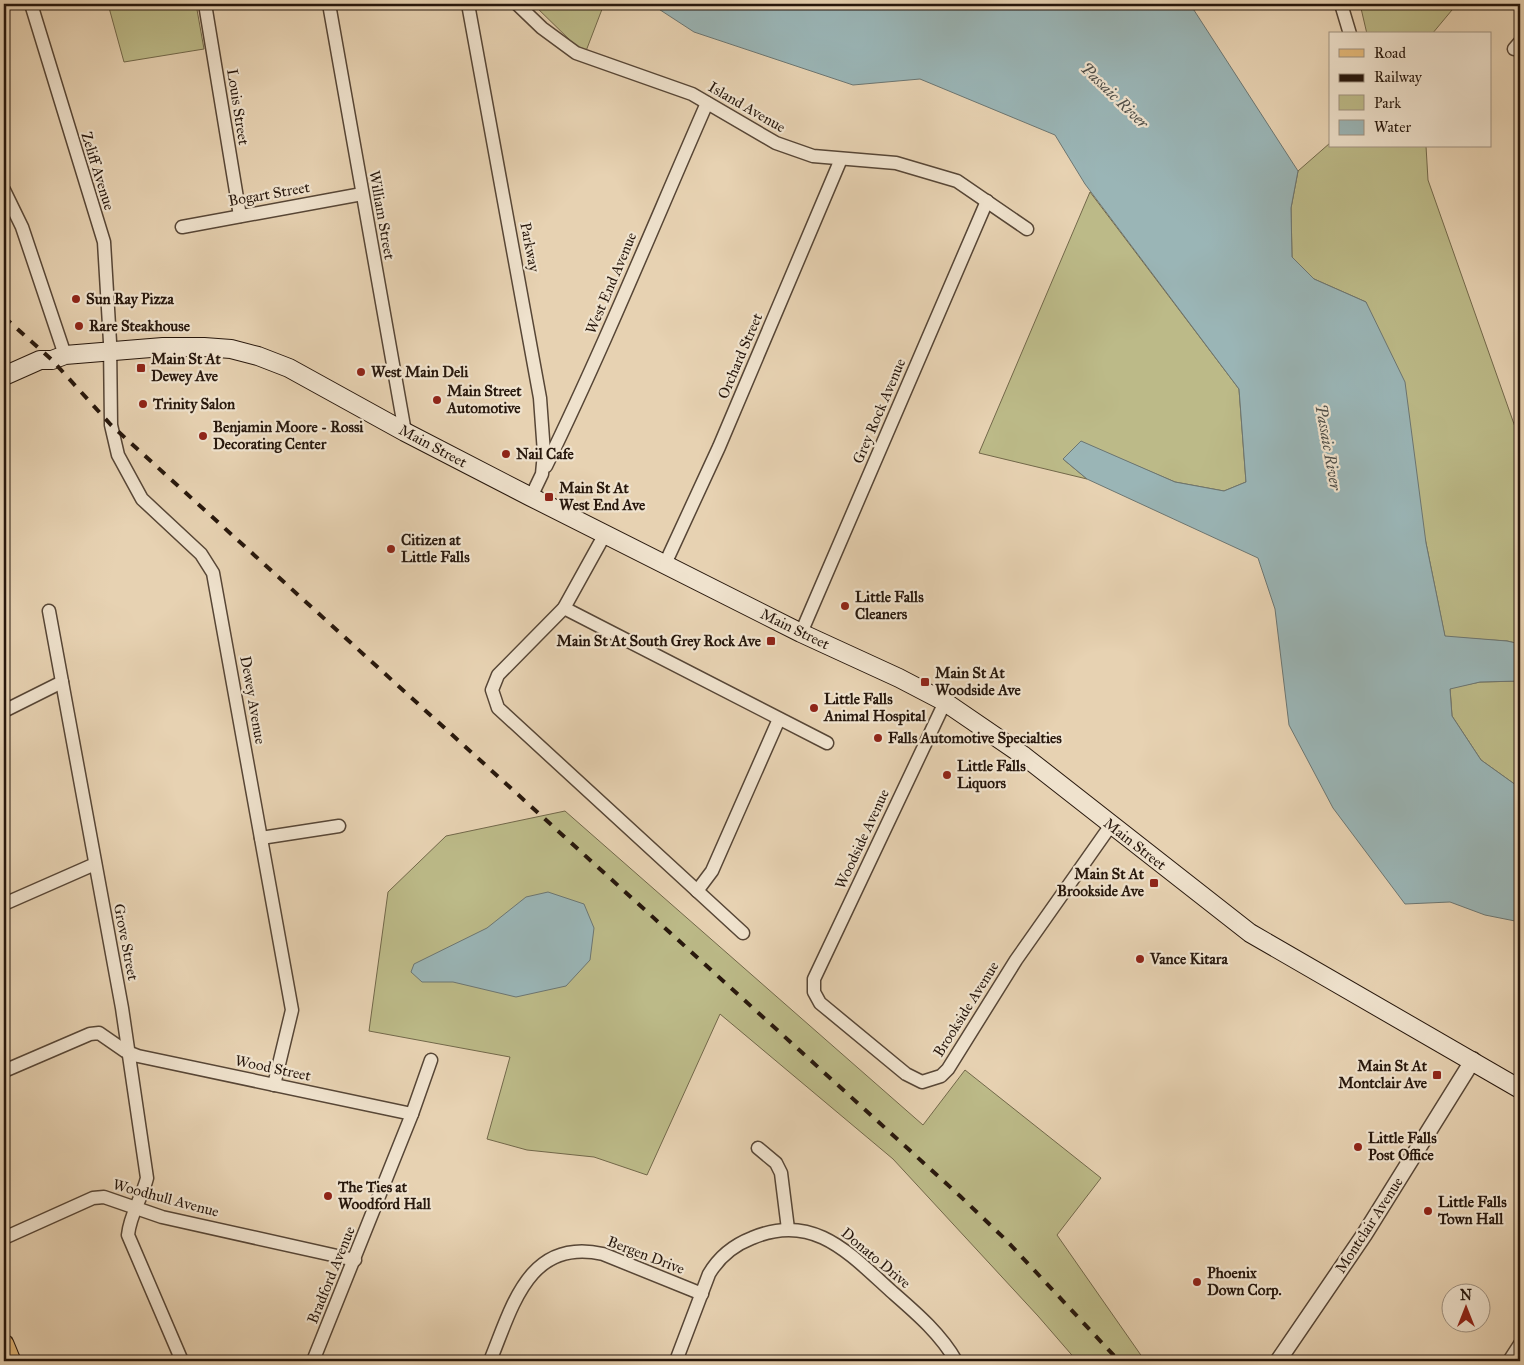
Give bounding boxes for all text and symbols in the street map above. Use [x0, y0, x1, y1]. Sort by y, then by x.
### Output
legend [1329, 32, 1492, 148]
text: Road [1374, 44, 1406, 62]
water label: Passaic River [1077, 58, 1153, 133]
street label: Louis Street [223, 68, 253, 147]
text: Railway [1374, 68, 1423, 86]
street label: Island Avenue [705, 78, 789, 136]
text: Park [1374, 94, 1401, 112]
text: Water [1374, 118, 1411, 136]
street label: Zeliff Avenue [78, 130, 118, 212]
street label: William Street [365, 169, 399, 262]
street label: Bogart Street [227, 178, 312, 210]
street label: Parkway [516, 221, 544, 274]
street label: West End Avenue [582, 230, 640, 336]
place label: Sun Ray Pizza [86, 290, 175, 309]
marker: Sun Ray Pizza [70, 293, 82, 305]
street label: Orchard Street [714, 310, 766, 402]
place label: Rare Steakhouse [89, 317, 191, 335]
marker: Rare Steakhouse [73, 320, 85, 332]
place label: Main St At Dewey Ave [151, 350, 221, 386]
street label: Grey Rock Avenue [849, 356, 909, 466]
marker: Main St At Dewey Ave [135, 362, 147, 374]
place label: West Main Deli [371, 363, 469, 381]
marker: West Main Deli [355, 366, 367, 378]
place label: Main Street Automotive [446, 382, 522, 417]
marker: Main Street Automotive [431, 394, 443, 406]
place label: Trinity Salon [152, 395, 236, 414]
marker: Trinity Salon [137, 398, 149, 410]
water label: Passaic River [1312, 403, 1346, 493]
place label: Benjamin Moore - Rossi Decorating Center [213, 418, 364, 454]
street label: Main Street [396, 421, 471, 472]
marker: Benjamin Moore - Rossi Decorating Center [197, 430, 209, 442]
place label: Nail Cafe [516, 445, 575, 463]
marker: Nail Cafe [500, 448, 512, 460]
place label: Main St At West End Ave [559, 479, 646, 514]
marker: Main St At West End Ave [543, 491, 555, 503]
place label: Citizen at Little Falls [401, 531, 470, 566]
marker: Citizen at Little Falls [385, 543, 397, 555]
place label: Little Falls Cleaners [855, 588, 924, 623]
marker: Little Falls Cleaners [839, 600, 851, 612]
street label: Main Street [758, 605, 833, 654]
place label: Main St At South Grey Rock Ave [557, 632, 762, 651]
marker: Main St At South Grey Rock Ave [765, 635, 777, 647]
street label: Dewey Avenue [236, 654, 270, 746]
place label: Main St At Woodside Ave [935, 664, 1022, 699]
marker: Main St At Woodside Ave [919, 676, 931, 688]
place label: Little Falls Animal Hospital [823, 690, 927, 726]
marker: Little Falls Animal Hospital [808, 702, 820, 714]
place label: Falls Automotive Specialties [888, 729, 1062, 748]
marker: Falls Automotive Specialties [872, 732, 884, 744]
place label: Little Falls Liquors [957, 757, 1026, 793]
marker: Little Falls Liquors [941, 769, 953, 781]
street label: Woodside Avenue [831, 786, 893, 892]
street label: Main Street [1100, 814, 1170, 874]
place label: Main St At Brookside Ave [1057, 865, 1145, 900]
marker: Main St At Brookside Ave [1148, 877, 1160, 889]
street label: Grove Street [110, 902, 142, 983]
place label: Vance Kitara [1149, 950, 1228, 968]
marker: Vance Kitara [1134, 953, 1146, 965]
street label: Brookside Avenue [929, 958, 1003, 1060]
street label: Wood Street [233, 1051, 313, 1085]
place label: Main St At Montclair Ave [1338, 1057, 1428, 1092]
marker: Main St At Montclair Ave [1431, 1069, 1443, 1081]
place label: Little Falls Post Office [1368, 1129, 1437, 1164]
marker: Little Falls Post Office [1352, 1141, 1364, 1153]
street label: Montclair Avenue [1331, 1174, 1407, 1276]
street label: Woodhull Avenue [111, 1175, 221, 1221]
place label: The Ties at Woodford Hall [337, 1178, 432, 1213]
marker: The Ties at Woodford Hall [322, 1190, 334, 1202]
place label: Little Falls Town Hall [1437, 1193, 1507, 1228]
marker: Little Falls Town Hall [1422, 1205, 1434, 1217]
street label: Bradford Avenue [303, 1224, 359, 1326]
street label: Donato Drive [838, 1224, 914, 1292]
street label: Bergen Drive [605, 1232, 687, 1278]
place label: Phoenix Down Corp. [1207, 1264, 1282, 1300]
marker: Phoenix Down Corp. [1191, 1276, 1203, 1288]
north arrow [1442, 1282, 1492, 1332]
text: N [1460, 1287, 1472, 1304]

